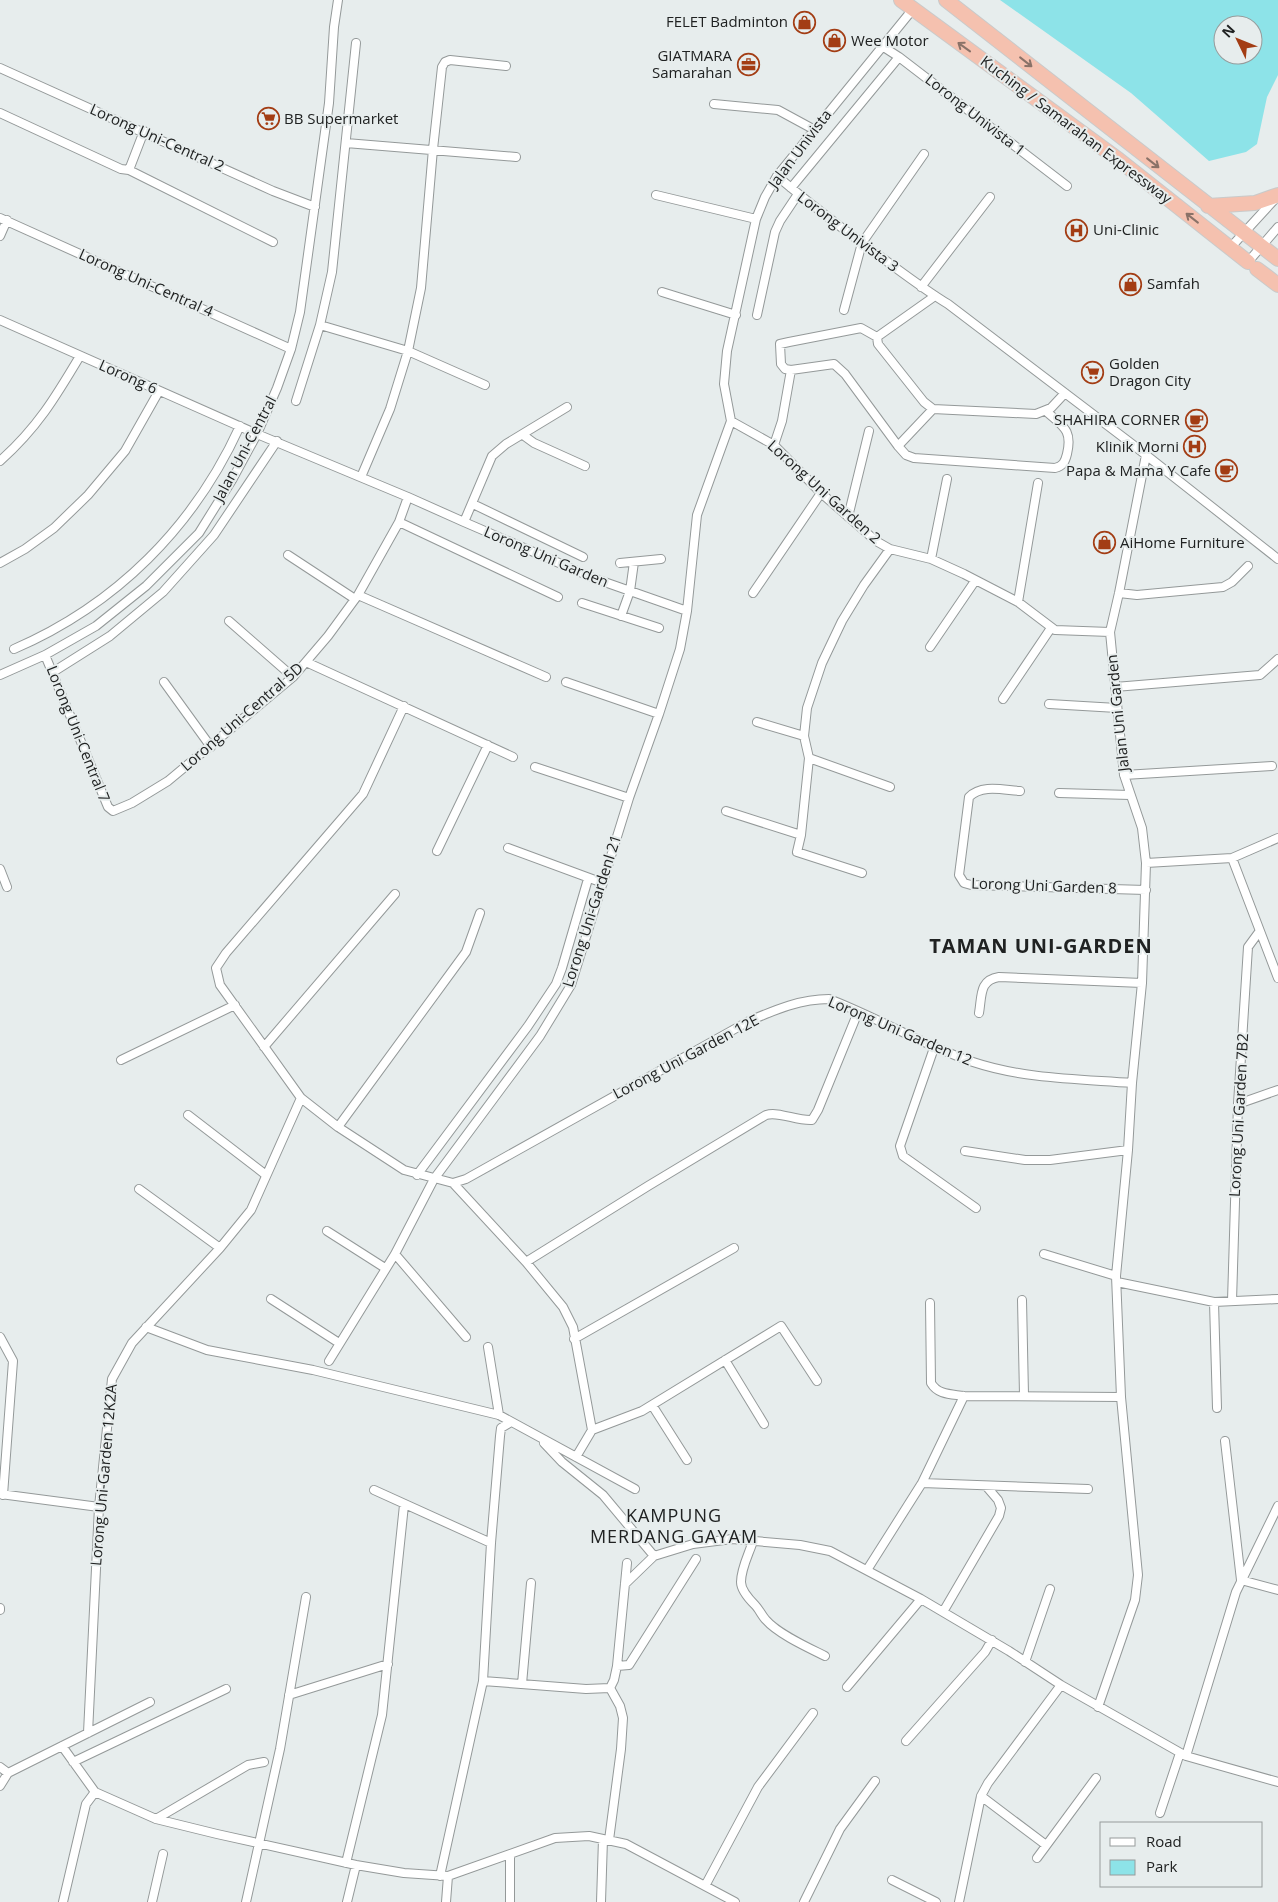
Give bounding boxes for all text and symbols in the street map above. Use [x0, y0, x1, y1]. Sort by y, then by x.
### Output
shop icon: FELET Badminton [792, 10, 816, 34]
place label: FELET Badminton [666, 11, 788, 31]
north arrow [1213, 15, 1263, 65]
text: N [1217, 20, 1239, 41]
shop icon: Wee Motor [823, 29, 847, 53]
place label: Wee Motor [851, 30, 929, 50]
one-way arrow [957, 42, 971, 52]
place label: GIATMARA Samarahan [652, 45, 733, 82]
street label: Kuching / Samarahan Expressway [977, 51, 1177, 208]
office icon: GIATMARA Samarahan [736, 53, 760, 77]
one-way arrow [1019, 57, 1032, 68]
street label: Lorong Univista 1 [921, 69, 1030, 160]
street label: Lorong Uni-Central 2 [87, 98, 228, 176]
street label: Jalan Univista [762, 105, 835, 193]
supermarket icon: BB Supermarket [256, 107, 280, 131]
place label: BB Supermarket [284, 108, 398, 128]
one-way arrow [1147, 157, 1160, 168]
street label: Lorong Univista 3 [794, 187, 903, 276]
one-way arrow [1186, 212, 1199, 223]
hospital icon: Uni-Clinic [1065, 218, 1089, 242]
place label: Uni-Clinic [1093, 219, 1159, 239]
street label: Lorong Uni-Central 4 [76, 243, 217, 321]
shop icon: Samfah [1119, 272, 1143, 296]
place label: Samfah [1147, 273, 1200, 293]
place label: Golden Dragon City [1109, 353, 1191, 390]
street label: Lorong 6 [96, 354, 161, 398]
supermarket icon: Golden Dragon City [1081, 361, 1105, 385]
street label: Jalan Uni-Central [207, 392, 280, 507]
cafe icon: SHAHIRA CORNER [1184, 408, 1208, 432]
place label: SHAHIRA CORNER [1054, 409, 1181, 429]
street label: Lorong Uni Garden 2 [764, 435, 886, 547]
hospital icon: Klinik Morni [1183, 435, 1207, 459]
place label: Klinik Morni [1096, 436, 1179, 456]
cafe icon: Papa & Mama Y Cafe [1215, 459, 1239, 483]
place label: Papa & Mama Y Cafe [1066, 460, 1211, 480]
street label: Lorong Uni Garden [481, 521, 612, 591]
shop icon: AiHome Furniture [1092, 531, 1116, 555]
place label: AiHome Furniture [1120, 532, 1245, 552]
street label: Jalan Uni Garden [1101, 654, 1133, 775]
street label: Lorong Uni-Central 5D [176, 658, 307, 775]
street label: Lorong Uni-Central 7 [42, 663, 115, 805]
street label: Lorong Uni-Gardenl 21 [557, 832, 625, 989]
street label: Lorong Uni Garden 8 [971, 872, 1117, 898]
district label: TAMAN UNI-GARDEN [929, 932, 1153, 959]
street label: Lorong Uni Garden 12 [825, 991, 975, 1069]
street label: Lorong Uni Garden 12E [609, 1009, 762, 1103]
street label: Lorong Uni Garden 7B2 [1224, 1033, 1252, 1197]
street label: Lorong Uni-Garden 12K2A [85, 1383, 121, 1567]
district label: KAMPUNG MERDANG GAYAM [590, 1503, 758, 1548]
legend [1100, 1822, 1263, 1887]
text: Road [1146, 1831, 1182, 1851]
text: Park [1146, 1856, 1177, 1876]

